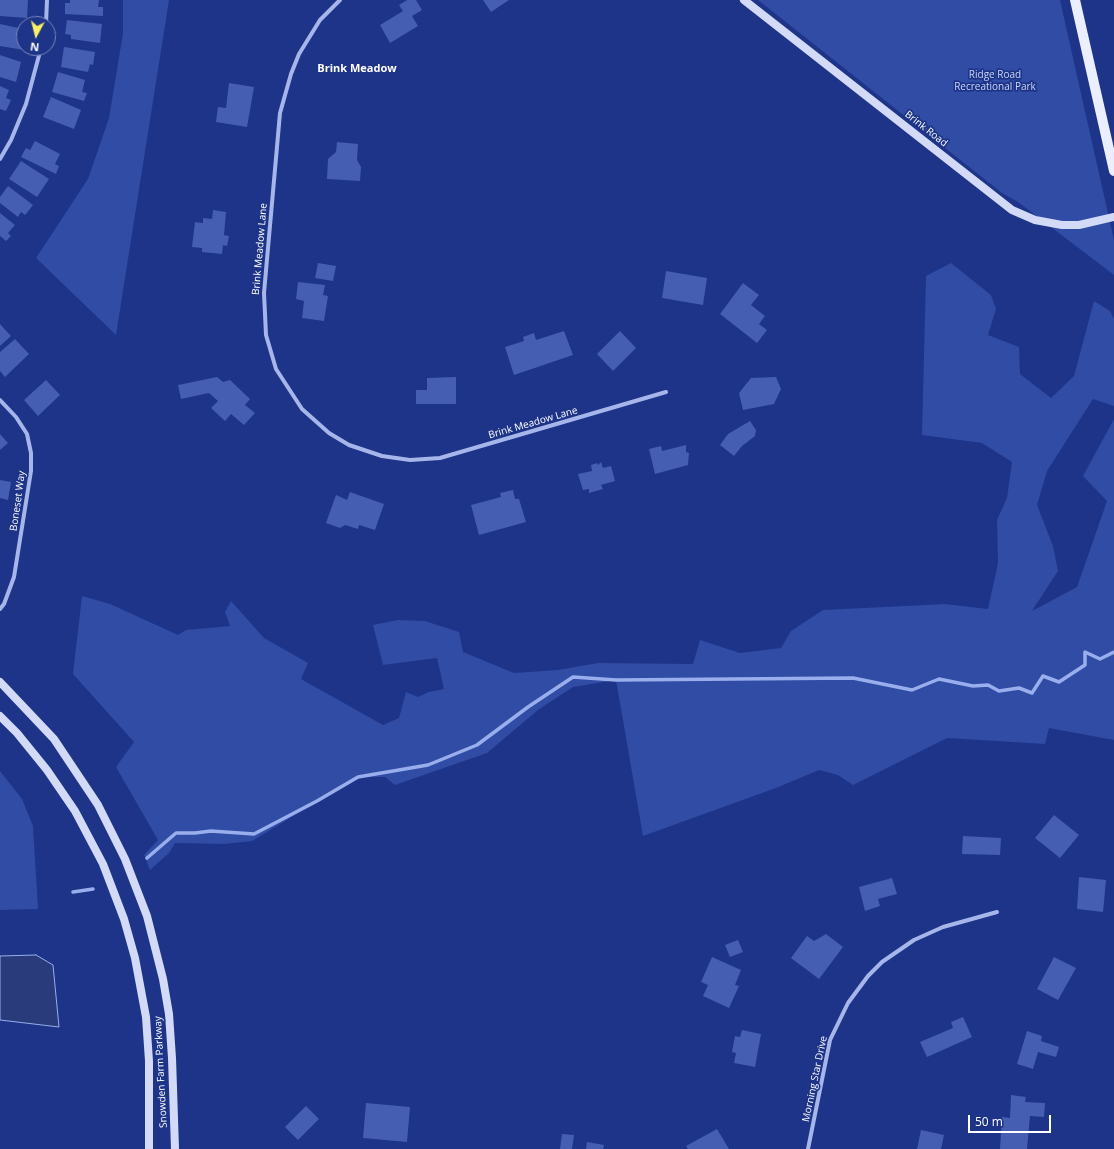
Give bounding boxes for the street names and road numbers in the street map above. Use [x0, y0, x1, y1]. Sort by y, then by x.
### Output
street label: Brink Road [902, 109, 950, 149]
street label: Brink Meadow Lane [250, 203, 270, 295]
street label: Brink Meadow Lane [487, 405, 579, 441]
street label: Boneset Way [8, 470, 28, 532]
street label: Snowden Farm Parkway [152, 1016, 170, 1128]
street label: Morning Star Drive [800, 1035, 830, 1123]

